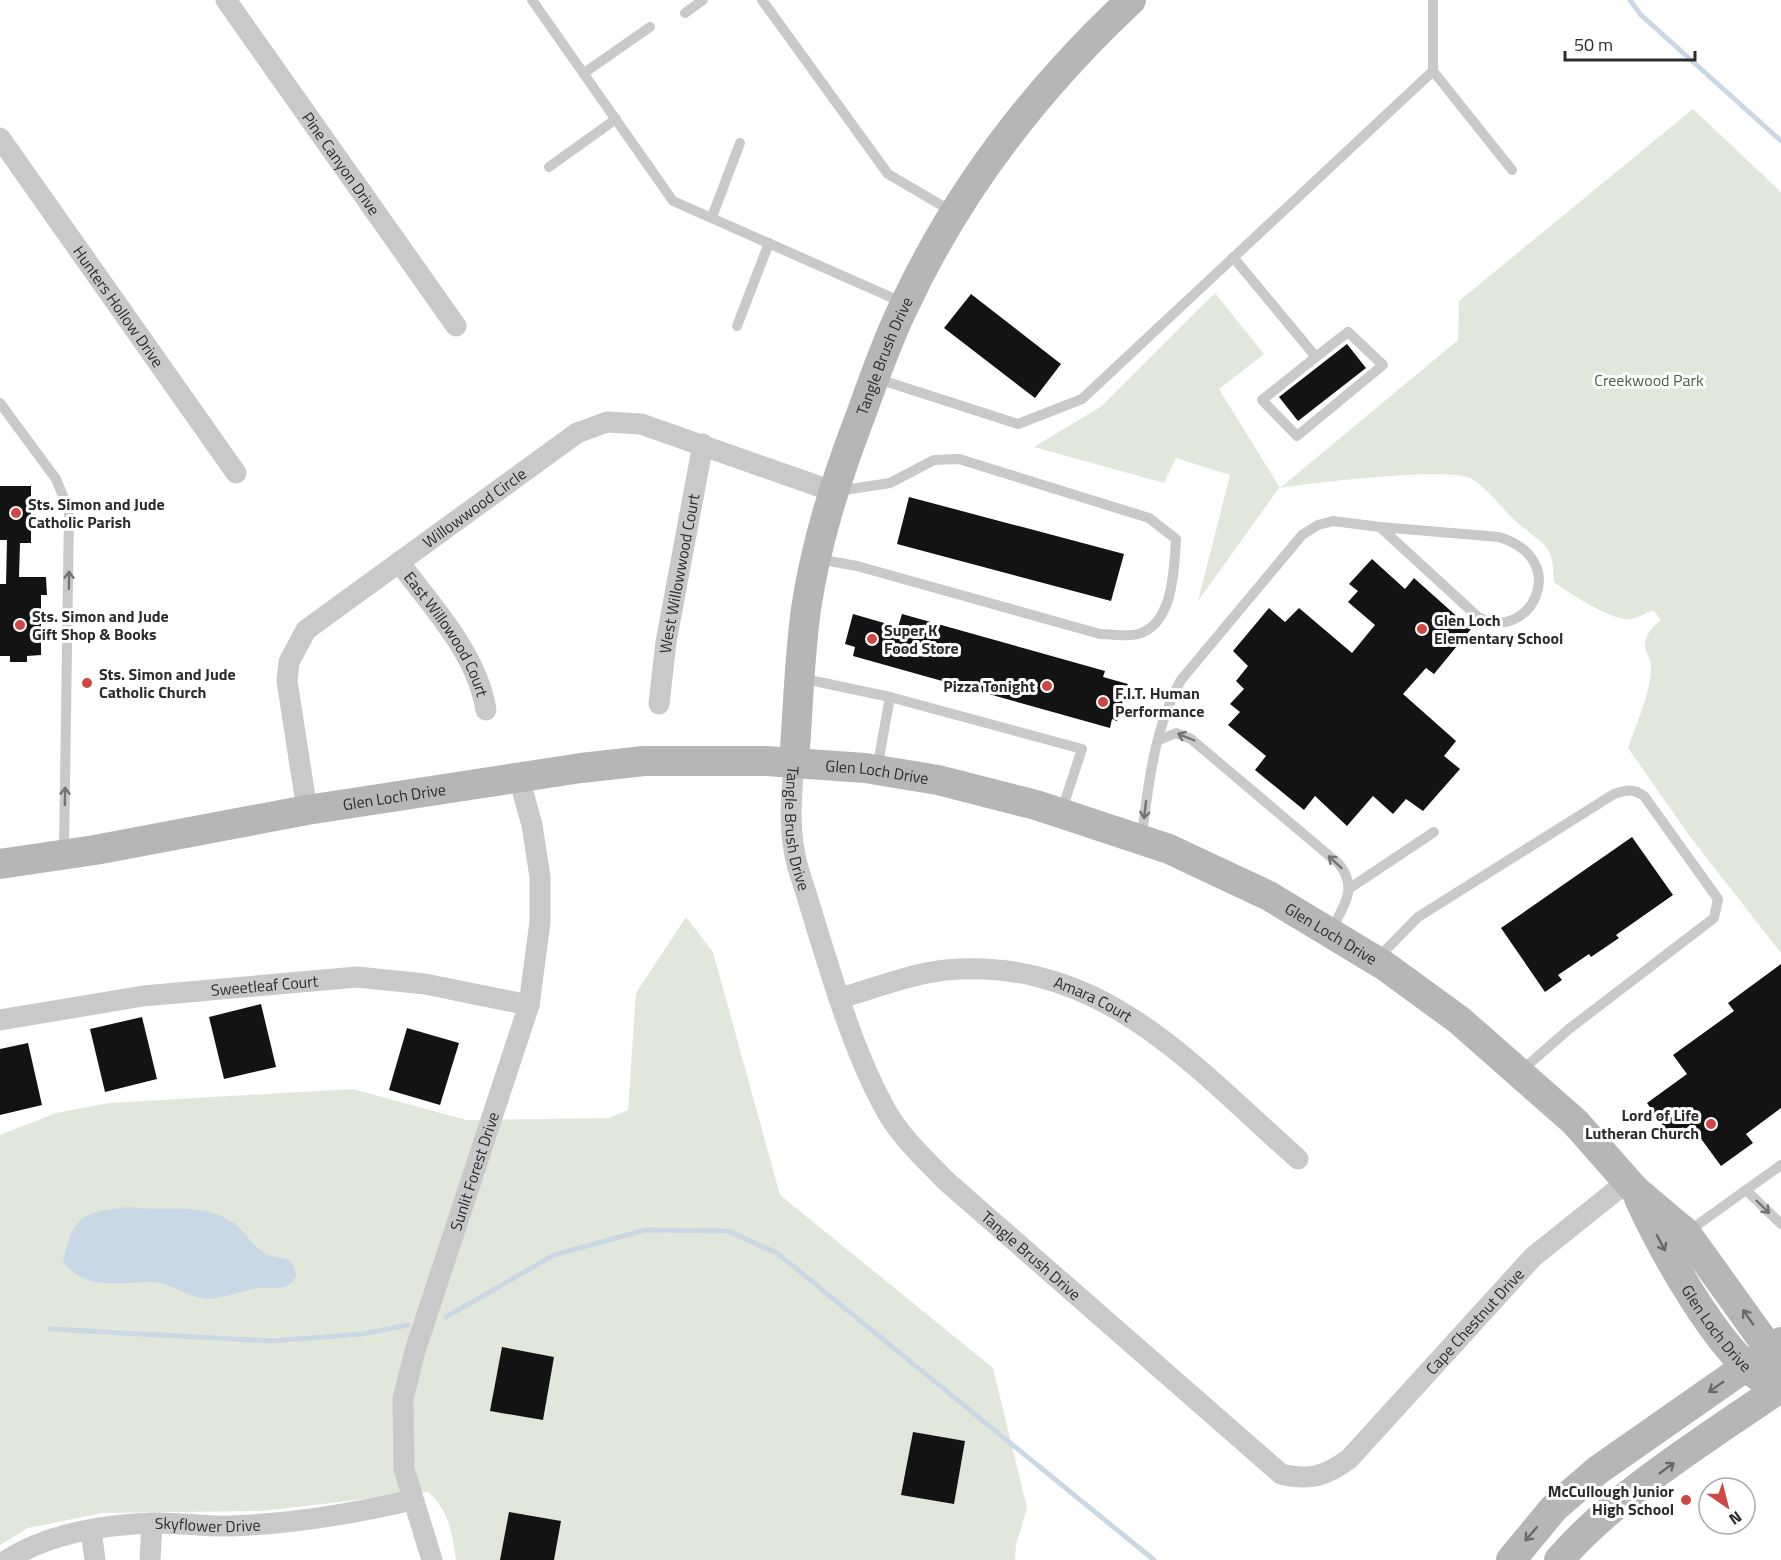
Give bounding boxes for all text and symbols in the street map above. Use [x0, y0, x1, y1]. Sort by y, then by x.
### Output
scale bar [1565, 24, 1696, 62]
text: 50 m [1574, 31, 1613, 58]
street label: Pine Canyon Drive [296, 107, 386, 220]
street label: Hunters Hollow Drive [67, 241, 170, 372]
street label: Tangle Brush Drive [850, 293, 919, 418]
park label: Creekwood Park [1594, 368, 1704, 392]
street label: Willowwood Circle [417, 462, 531, 554]
street label: West Willowwood Court [653, 491, 706, 655]
place label: Sts. Simon and Jude Catholic Parish [28, 492, 165, 534]
marker: Sts. Simon and Jude Catholic Parish [9, 506, 23, 520]
street label: East Willowood Court [398, 566, 495, 700]
one-way arrow [63, 571, 75, 591]
place label: Sts. Simon and Jude Gift Shop & Books [32, 604, 169, 646]
place label: Glen Loch Elementary School [1434, 608, 1563, 650]
marker: Sts. Simon and Jude Gift Shop & Books [13, 618, 27, 632]
place label: Super K Food Store [884, 618, 959, 660]
marker: Glen Loch Elementary School [1415, 622, 1429, 636]
marker: Super K Food Store [865, 632, 879, 646]
place label: Sts. Simon and Jude Catholic Church [99, 662, 236, 704]
place label: Pizza Tonight [943, 674, 1035, 698]
marker: Sts. Simon and Jude Catholic Church [80, 676, 94, 690]
marker: Pizza Tonight [1040, 679, 1054, 693]
place label: F.I.T. Human Performance [1115, 681, 1204, 723]
marker: F.I.T. Human Performance [1096, 695, 1110, 709]
one-way arrow [1177, 731, 1195, 743]
street label: Glen Loch Drive [825, 753, 930, 790]
street label: Tangle Brush Drive [779, 765, 816, 893]
street label: Glen Loch Drive [341, 777, 447, 816]
one-way arrow [59, 787, 71, 807]
one-way arrow [1139, 800, 1150, 820]
one-way arrow [1328, 855, 1343, 869]
street label: Glen Loch Drive [1281, 896, 1382, 971]
street label: Sweetleaf Court [210, 968, 320, 1002]
street label: Amara Court [1051, 970, 1137, 1028]
place label: Lord of Life Lutheran Church [1585, 1103, 1699, 1145]
street label: Sunlit Forest Drive [443, 1109, 505, 1234]
marker: Lord of Life Lutheran Church [1704, 1117, 1718, 1131]
one-way arrow [1756, 1200, 1771, 1215]
street label: Tangle Brush Drive [976, 1205, 1086, 1306]
one-way arrow [1656, 1233, 1667, 1251]
street label: Cape Chestnut Drive [1420, 1263, 1529, 1380]
street label: Glen Loch Drive [1676, 1280, 1757, 1377]
one-way arrow [1742, 1309, 1754, 1326]
one-way arrow [1708, 1381, 1724, 1393]
one-way arrow [1658, 1462, 1675, 1474]
north arrow [1697, 1476, 1757, 1536]
place label: McCullough Junior High School [1548, 1479, 1674, 1521]
marker: McCullough Junior High School [1679, 1493, 1693, 1507]
text: N [1724, 1505, 1747, 1531]
street label: Skyflower Drive [155, 1511, 261, 1538]
one-way arrow [1524, 1526, 1537, 1542]

